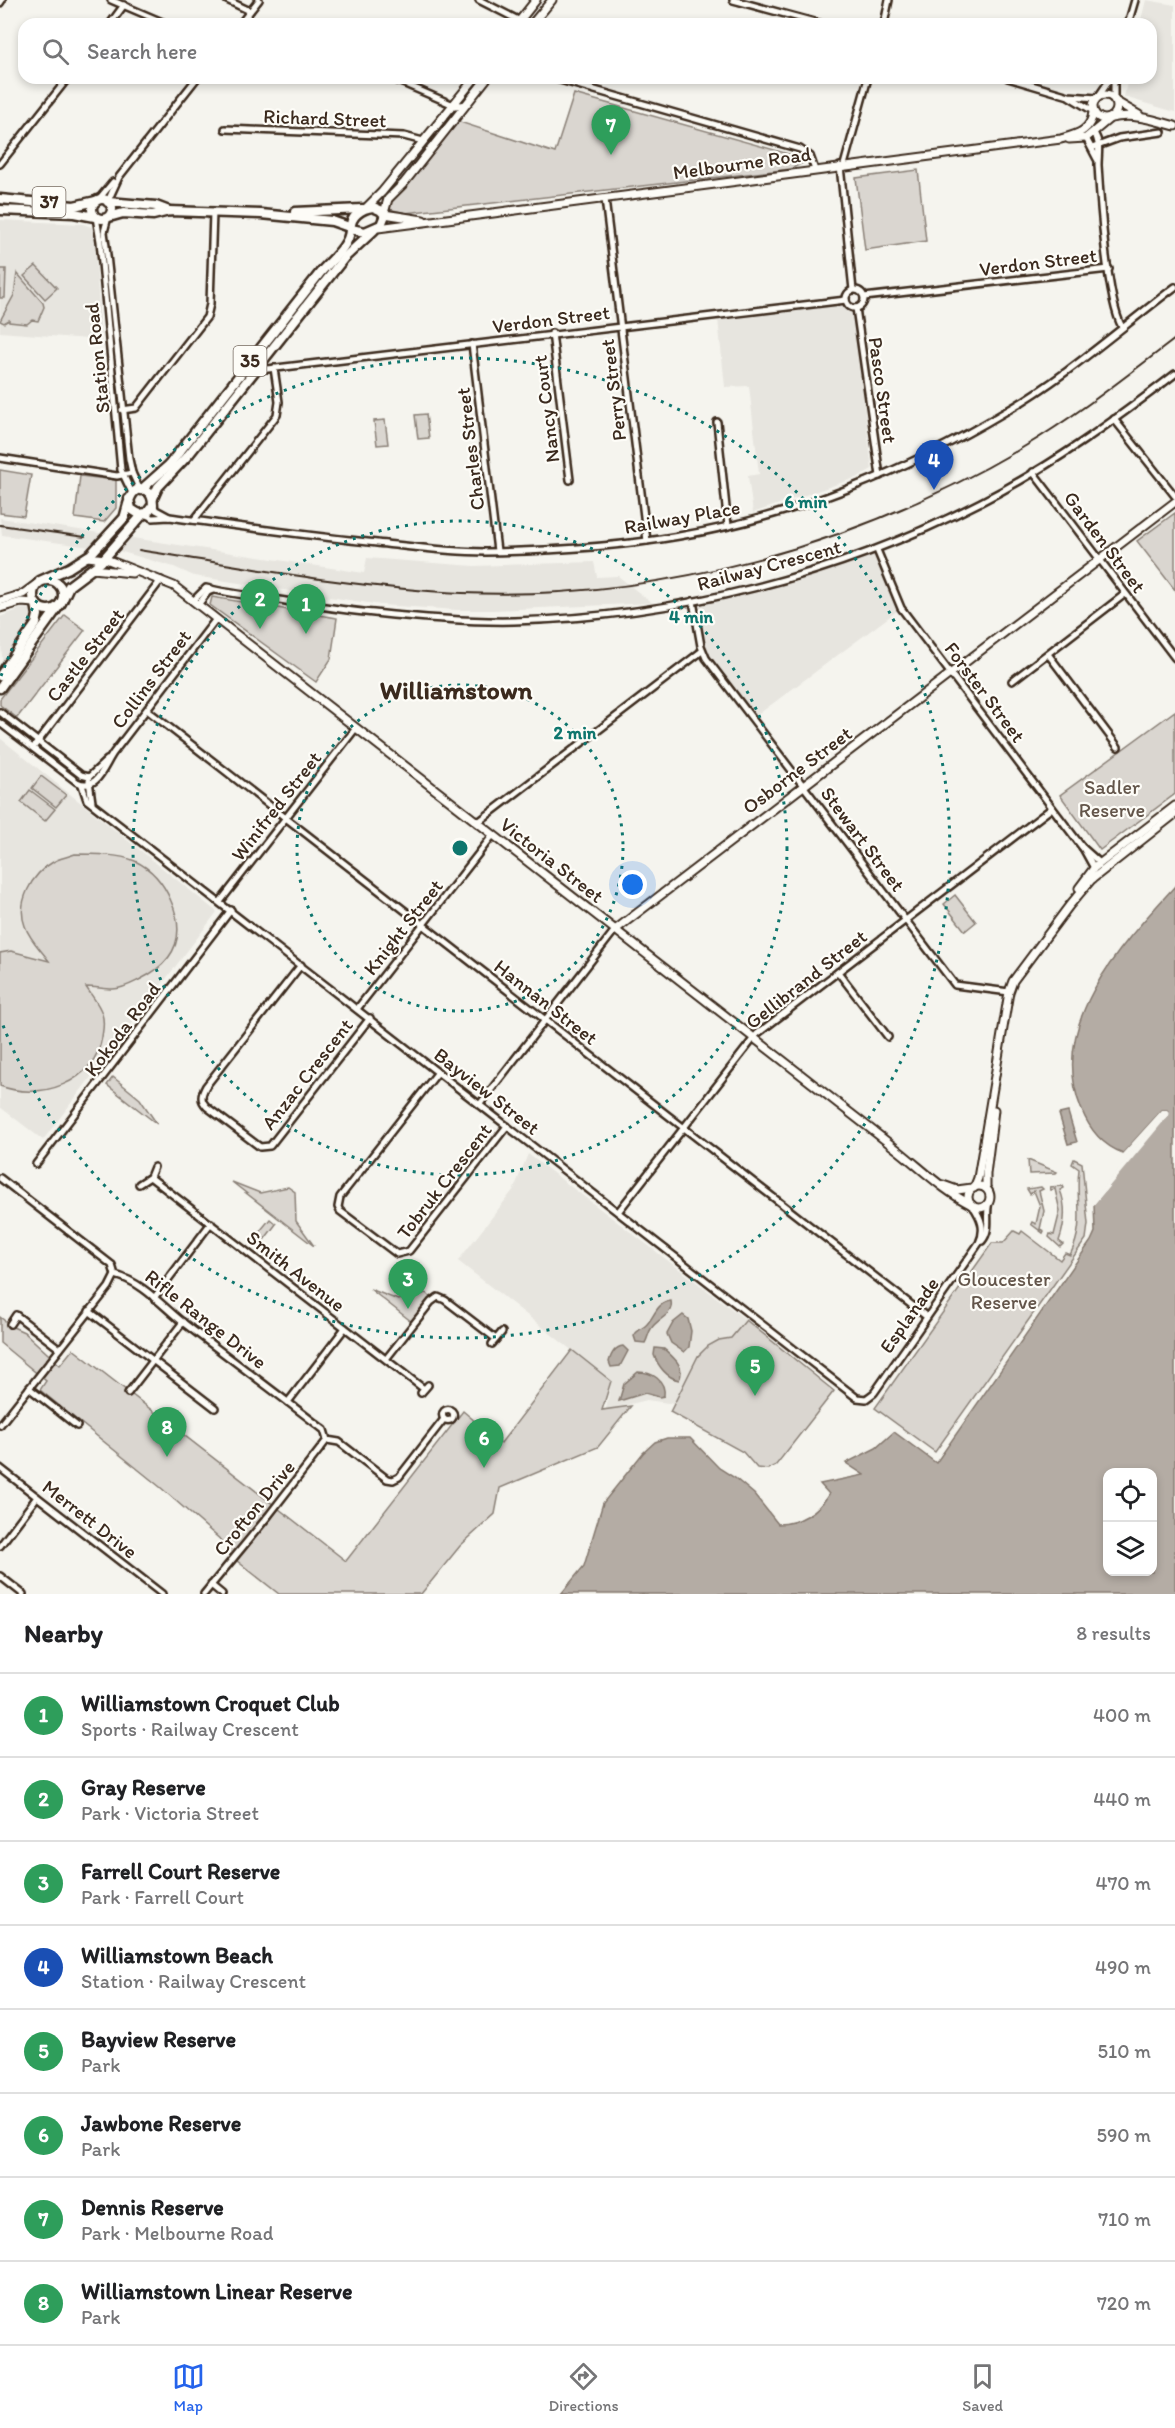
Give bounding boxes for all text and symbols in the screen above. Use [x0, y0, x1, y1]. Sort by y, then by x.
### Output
search box [18, 18, 1157, 84]
icon: search [39, 35, 72, 68]
text: Search here [87, 38, 197, 65]
street label: Richard Street [263, 104, 387, 132]
pin: 7 [592, 106, 630, 155]
street label: Melbourne Road [671, 141, 813, 185]
road number: 37 [32, 187, 66, 217]
street label: Verdon Street [978, 243, 1098, 281]
street label: Verdon Street [491, 300, 611, 338]
street label: Station Road [79, 302, 115, 414]
street label: Pasco Street [864, 335, 902, 445]
street label: Perry Street [595, 338, 631, 442]
road number: 35 [234, 346, 266, 376]
street label: Nancy Court [527, 354, 564, 464]
street label: Charles Street [451, 386, 489, 512]
pin: 4 [914, 440, 954, 490]
street label: Garden Street [1059, 486, 1151, 598]
text: 6 min [785, 491, 828, 513]
street label: Railway Place [622, 495, 742, 539]
street label: Railway Crescent [694, 534, 844, 596]
pin: 2 [240, 580, 280, 629]
pin: 1 [286, 584, 326, 634]
street label: Castle Street [41, 603, 129, 707]
text: 4 min [669, 606, 714, 628]
street label: Collins Street [106, 625, 196, 733]
street label: Forster Street [939, 637, 1031, 747]
district label: Williamstown [380, 674, 533, 706]
street label: Osborne Street [738, 721, 856, 819]
text: 2 min [554, 722, 597, 744]
street label: Winifred Street [226, 746, 326, 866]
park label: Sadler Reserve [1079, 775, 1145, 822]
street label: Stewart Street [816, 782, 910, 896]
street label: Victoria Street [495, 812, 609, 908]
centre of rings [450, 838, 470, 858]
your location [618, 870, 647, 899]
street label: Knight Street [358, 874, 448, 980]
street label: Gellibrand Street [741, 924, 871, 1034]
street label: Hannan Street [489, 954, 603, 1050]
street label: Kokoda Road [79, 977, 165, 1081]
street label: Anzac Crescent [256, 1013, 358, 1134]
street label: Bayview Street [429, 1042, 545, 1140]
street label: Tobruk Crescent [391, 1118, 497, 1244]
street label: Smith Avenue [242, 1225, 350, 1317]
pin: 3 [388, 1260, 428, 1309]
street label: Rifle Range Drive [140, 1264, 272, 1374]
park label: Gloucester Reserve [958, 1267, 1051, 1314]
street label: Esplanade [874, 1272, 944, 1358]
pin: 5 [736, 1346, 774, 1396]
pin: 8 [148, 1408, 186, 1457]
pin: 6 [464, 1418, 504, 1468]
street label: Crofton Drive [208, 1455, 300, 1561]
map controls [1103, 1468, 1157, 1576]
button: locate [1103, 1468, 1157, 1522]
street label: Merrett Drive [38, 1474, 142, 1564]
button: layers [1103, 1522, 1157, 1576]
text: Nearby [24, 1617, 103, 1649]
text: 8 results [1076, 1621, 1151, 1645]
text: Williamstown Croquet Club [81, 1690, 340, 1717]
text: 1 [39, 1703, 48, 1727]
text: 400 m [1093, 1703, 1151, 1727]
text: Sports · Railway Crescent [81, 1717, 299, 1741]
text: Gray Reserve [81, 1774, 206, 1801]
text: 2 [38, 1787, 49, 1811]
text: 440 m [1093, 1787, 1151, 1811]
text: Park · Victoria Street [81, 1801, 259, 1825]
text: Farrell Court Reserve [81, 1858, 280, 1885]
text: 3 [38, 1871, 49, 1895]
text: 470 m [1095, 1871, 1151, 1895]
text: Park · Farrell Court [81, 1885, 244, 1909]
text: Williamstown Beach [81, 1942, 273, 1969]
text: 4 [37, 1955, 50, 1979]
text: 490 m [1095, 1955, 1151, 1979]
text: Station · Railway Crescent [81, 1969, 306, 1993]
text: Bayview Reserve [81, 2026, 236, 2053]
text: 5 [38, 2039, 49, 2063]
text: 510 m [1098, 2039, 1151, 2063]
text: Park [81, 2053, 120, 2077]
text: Jawbone Reserve [81, 2110, 241, 2137]
text: 6 [38, 2123, 49, 2147]
text: 590 m [1096, 2123, 1151, 2147]
text: Park [81, 2137, 120, 2161]
text: Dennis Reserve [81, 2194, 224, 2221]
text: 7 [39, 2207, 48, 2231]
text: 710 m [1098, 2207, 1151, 2231]
text: Park · Melbourne Road [81, 2221, 273, 2245]
text: Williamstown Linear Reserve [81, 2278, 352, 2305]
text: 8 [38, 2291, 49, 2315]
text: 720 m [1097, 2291, 1151, 2315]
text: Park [81, 2305, 120, 2329]
tab: Map [172, 2360, 205, 2415]
tab: Directions [548, 2360, 619, 2415]
tab: Saved [962, 2360, 1003, 2415]

